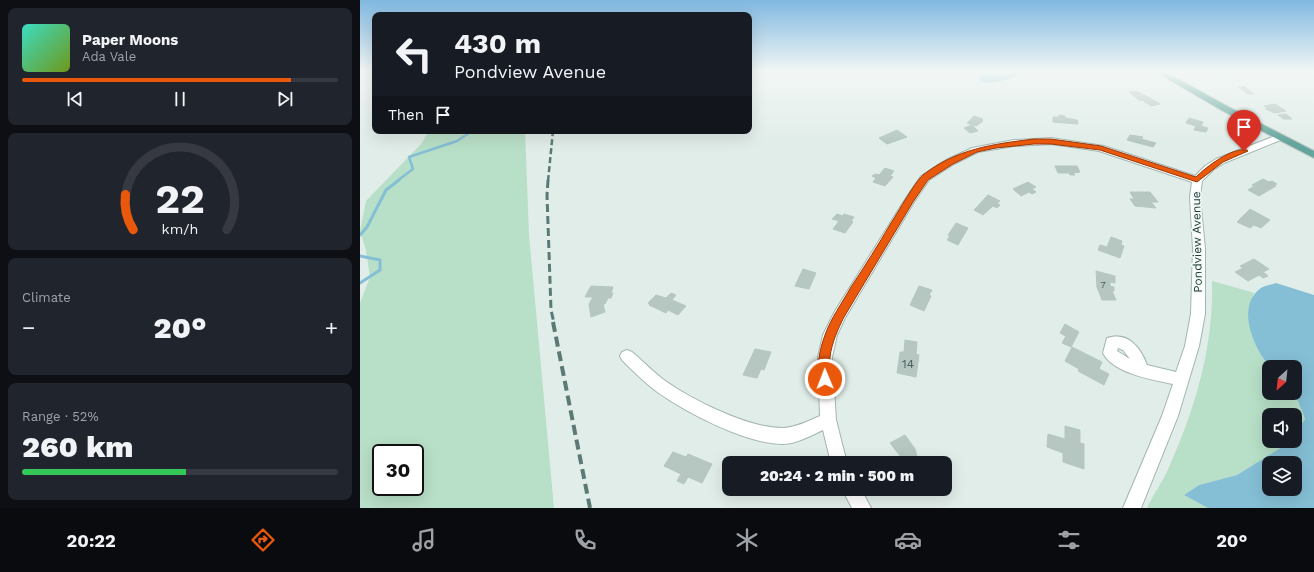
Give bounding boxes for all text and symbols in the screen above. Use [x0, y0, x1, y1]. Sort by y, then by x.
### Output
text: 430 m [454, 27, 541, 60]
icon: left [388, 28, 440, 80]
text: Paper Moons [82, 31, 178, 49]
text: Ada Vale [82, 49, 136, 64]
text: Pondview Avenue [454, 61, 606, 82]
icon: previous [64, 88, 86, 110]
icon: pause [169, 88, 191, 110]
icon: next [274, 88, 296, 110]
icon: arrive [432, 104, 454, 126]
text: Then [388, 106, 424, 124]
pin [1227, 110, 1261, 151]
icon: arrive [1233, 116, 1255, 138]
text: 22 [155, 173, 205, 222]
street label: Pondview Avenue [1189, 191, 1205, 293]
text: km/h [162, 220, 198, 236]
house number: 7 [1100, 279, 1106, 290]
text: Climate [22, 290, 71, 305]
text: 20° [154, 310, 206, 345]
text: − [22, 315, 35, 340]
text: + [325, 315, 338, 340]
house number: 14 [902, 357, 914, 371]
position arrow [804, 358, 846, 400]
north arrow [1262, 360, 1302, 400]
map controls [1262, 360, 1302, 496]
button: sound [1262, 408, 1302, 448]
text: Range · 52% [22, 409, 99, 424]
text: 260 km [22, 429, 133, 464]
speed limit sign: 30 [372, 444, 424, 496]
button: layers [1262, 456, 1302, 496]
text: 20:24 · 2 min · 500 m [760, 467, 914, 485]
icon: directions [249, 526, 277, 554]
icon: music [410, 526, 438, 554]
icon: phone [571, 526, 599, 554]
icon: climate [733, 526, 761, 554]
icon: car [894, 526, 922, 554]
icon: filters [1055, 526, 1083, 554]
text: 20:22 [67, 530, 116, 551]
text: 20° [1216, 530, 1247, 551]

